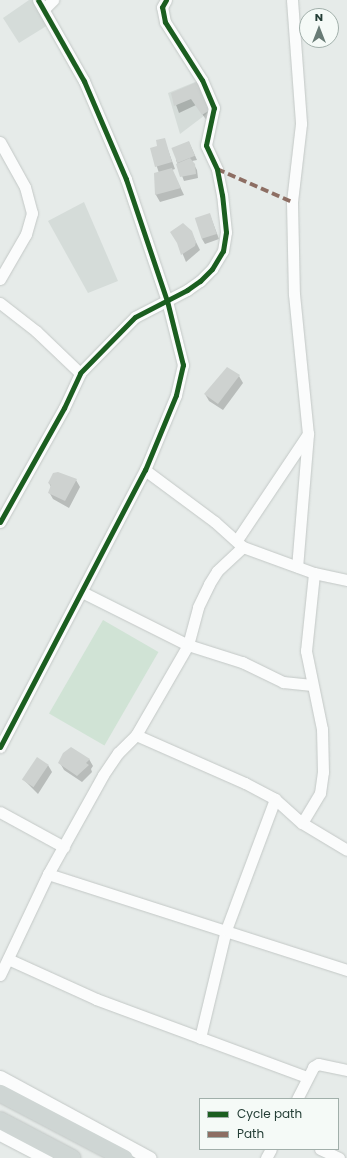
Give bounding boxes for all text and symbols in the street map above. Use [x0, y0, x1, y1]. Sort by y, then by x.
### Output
north arrow [299, 8, 339, 48]
text: N [315, 9, 323, 25]
legend [199, 1098, 339, 1150]
text: Cycle path [237, 1105, 302, 1122]
text: Path [237, 1125, 264, 1142]

